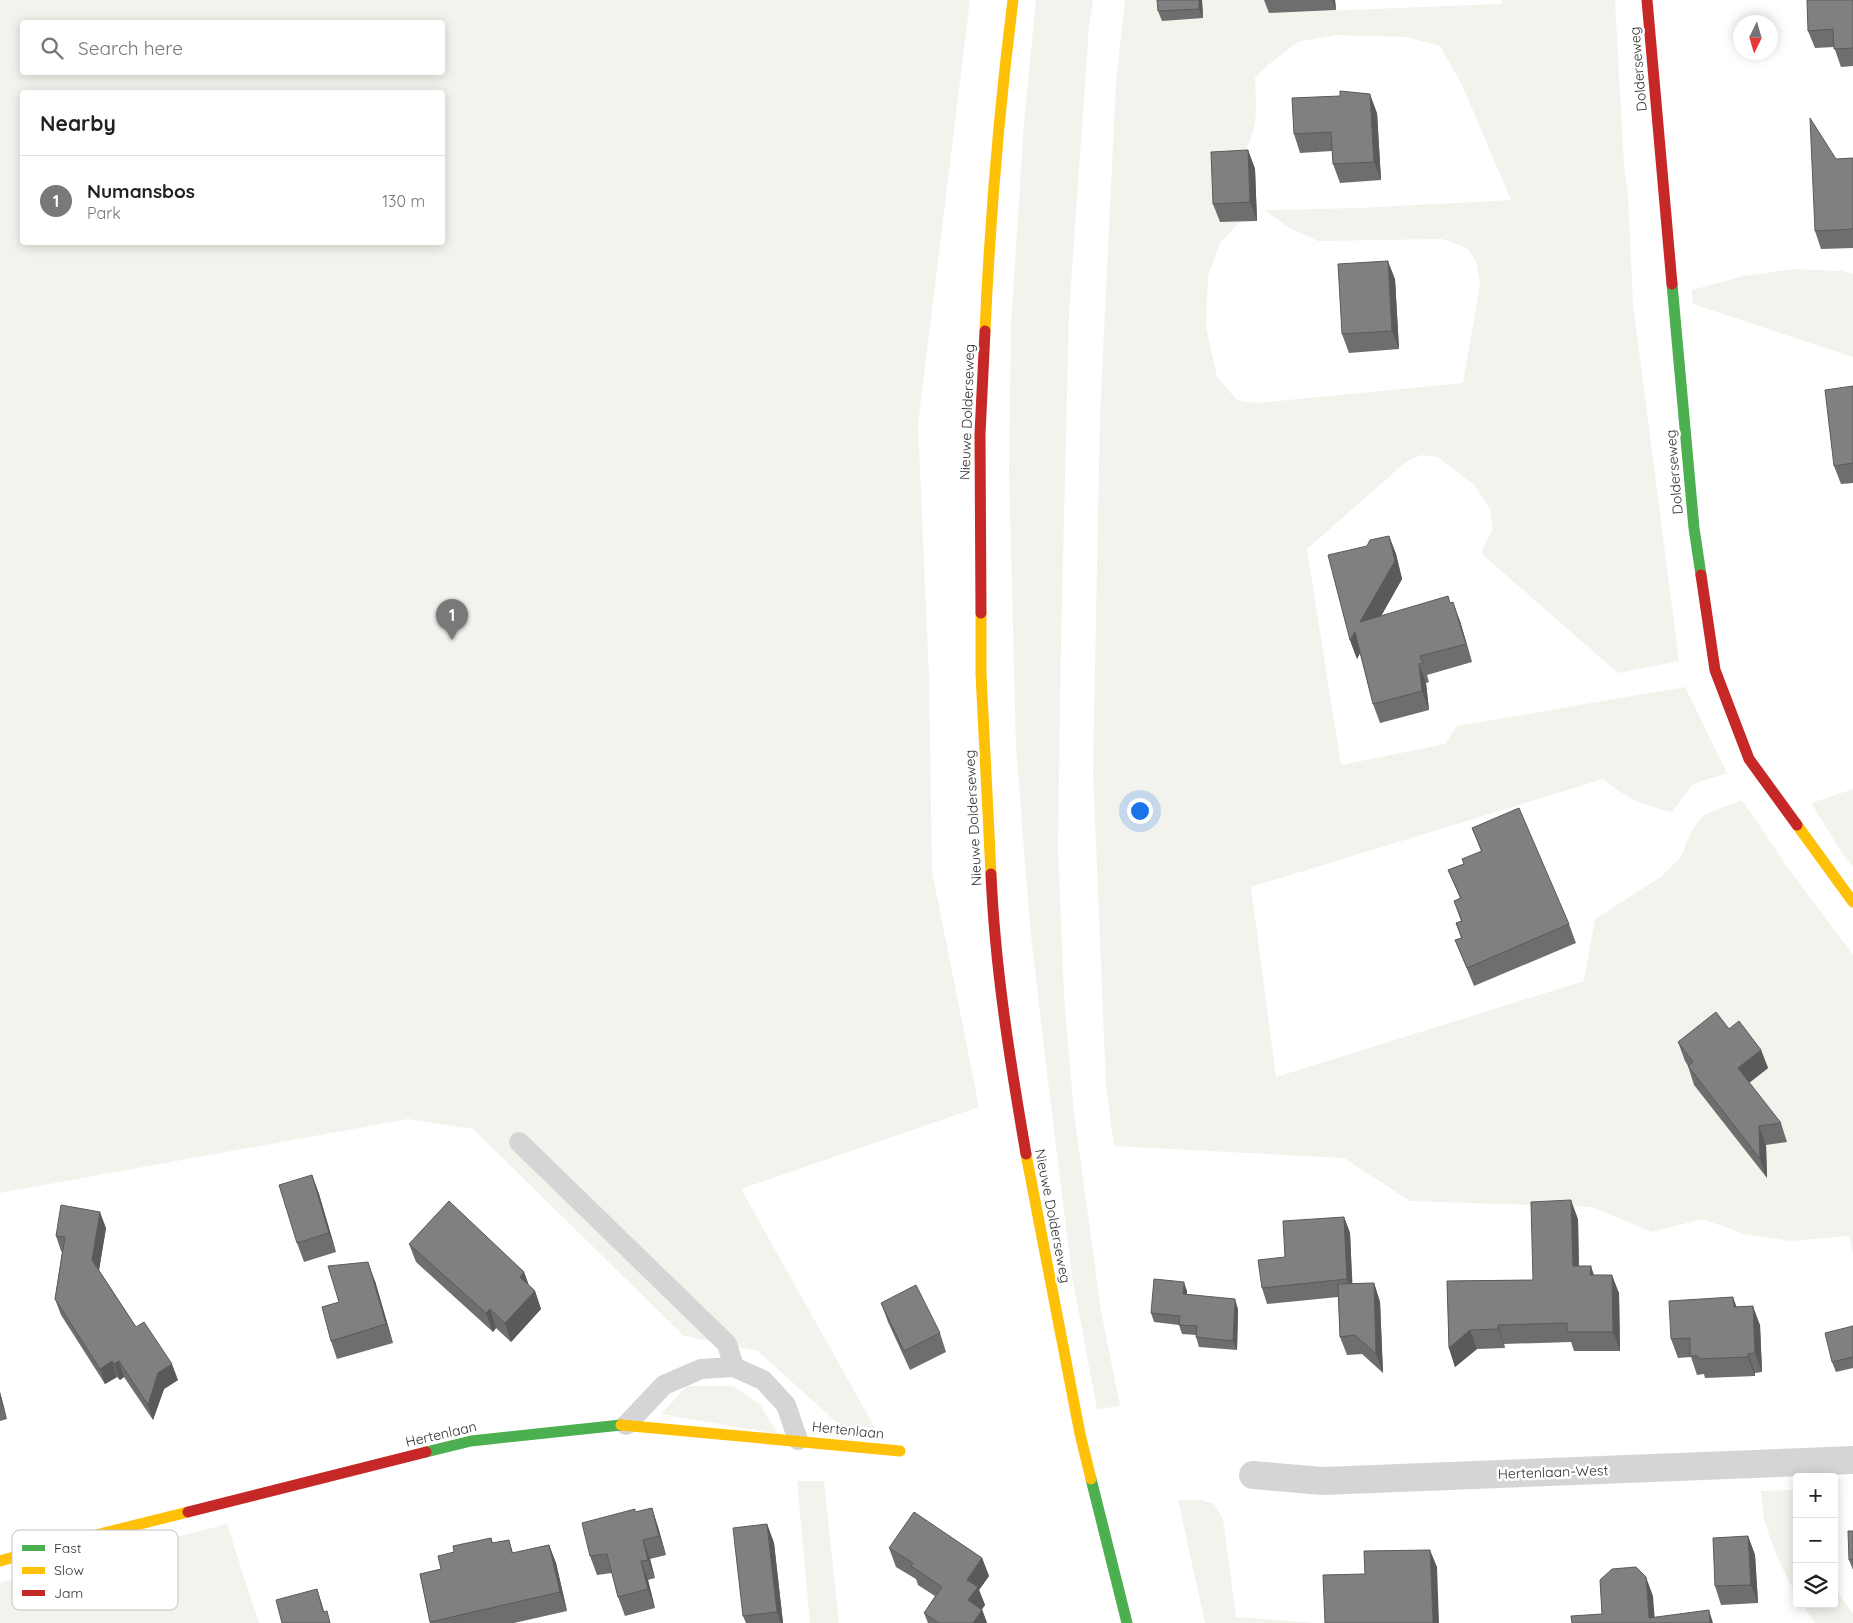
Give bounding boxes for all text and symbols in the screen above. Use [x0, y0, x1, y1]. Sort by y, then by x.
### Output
north arrow [1733, 15, 1778, 60]
search box [20, 20, 445, 75]
street label: Dolderseweg [1625, 26, 1651, 112]
icon: search [38, 34, 66, 62]
text: Search here [78, 36, 183, 60]
text: Nearby [40, 110, 116, 136]
text: Numansbos [87, 179, 195, 203]
text: 1 [53, 191, 59, 211]
text: 130 m [382, 191, 425, 211]
text: Park [87, 203, 121, 223]
street label: Nieuwe Dolderseweg [956, 344, 978, 480]
street label: Dolderseweg [1661, 429, 1687, 515]
pin: 1 [436, 599, 468, 640]
street label: Nieuwe Dolderseweg [960, 749, 986, 887]
your location [1127, 798, 1153, 824]
street label: Nieuwe Dolderseweg [1031, 1147, 1075, 1285]
street label: Hertenlaan [404, 1417, 478, 1451]
street label: Hertenlaan [811, 1417, 885, 1443]
street label: Hertenlaan-West [1497, 1461, 1609, 1483]
map controls [1793, 1473, 1838, 1608]
button: + [1793, 1473, 1838, 1518]
button: − [1793, 1518, 1838, 1563]
legend [12, 1530, 178, 1610]
text: Fast [54, 1539, 82, 1557]
text: Slow [54, 1561, 84, 1579]
button: layers [1793, 1563, 1838, 1608]
text: Jam [54, 1584, 83, 1602]

